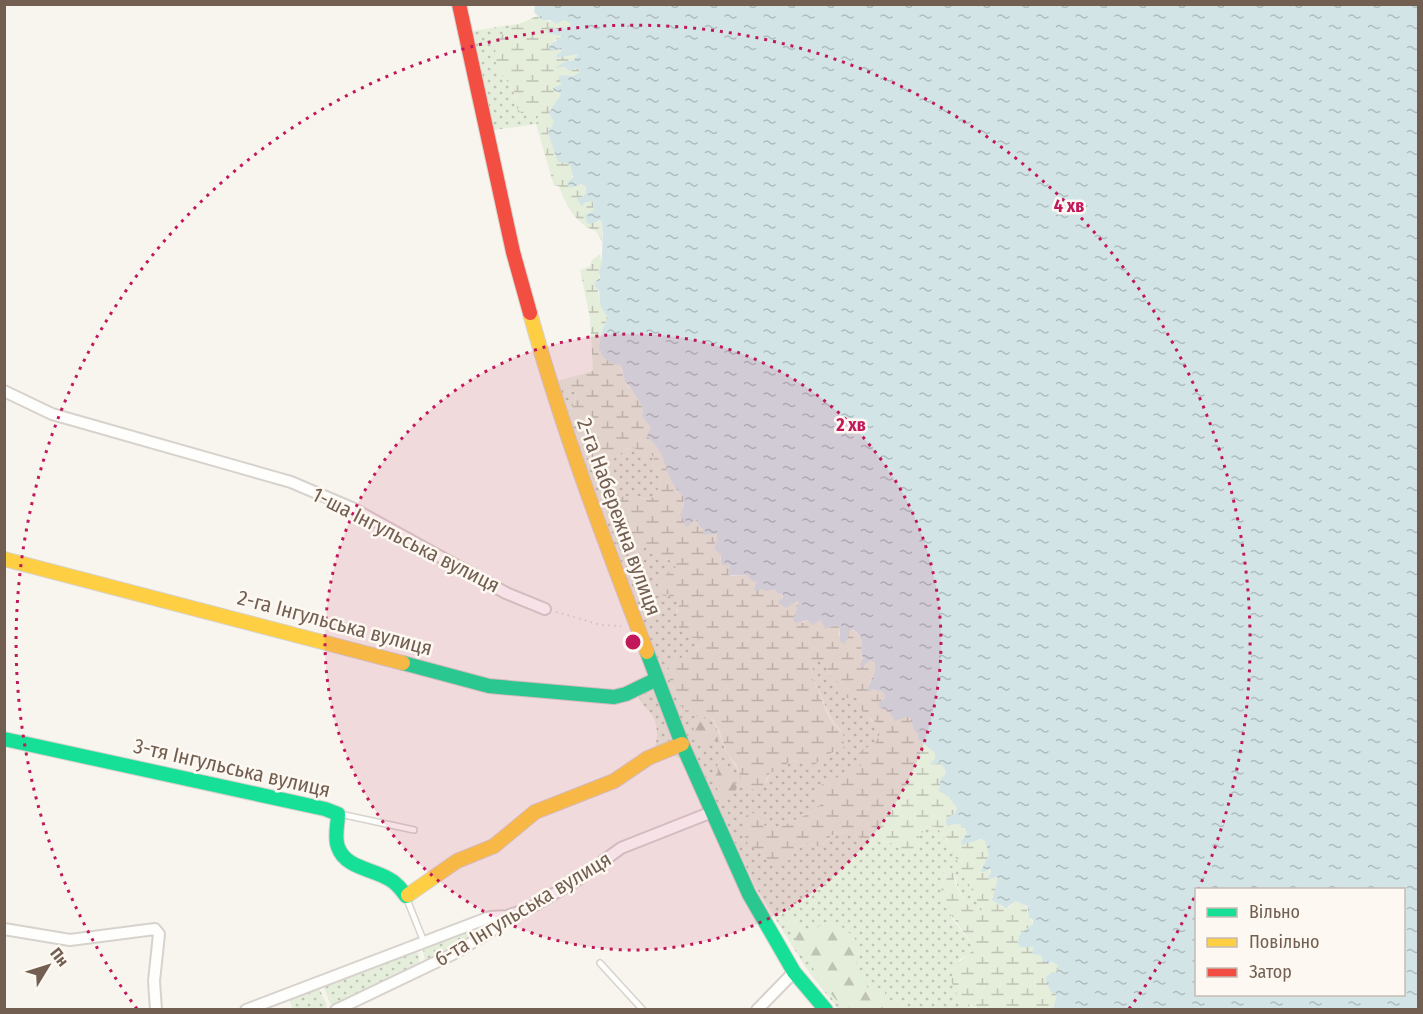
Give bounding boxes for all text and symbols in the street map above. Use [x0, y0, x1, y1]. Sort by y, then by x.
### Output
text: 4 хв [1054, 195, 1084, 217]
text: 2 хв [835, 414, 866, 436]
street label: 2-га Набережна вулиця [571, 415, 667, 619]
street label: 1-ша Інгульська вулиця [308, 481, 504, 599]
street label: 2-га Інгульська вулиця [235, 584, 435, 662]
centre of rings [623, 632, 643, 652]
street label: 3-тя Інгульська вулиця [131, 733, 333, 803]
street label: 6-та Інгульська вулиця [430, 846, 616, 972]
legend [1195, 888, 1405, 996]
text: Вільно [1249, 901, 1300, 923]
text: Повільно [1249, 931, 1320, 953]
north arrow [18, 936, 78, 996]
text: Пн [46, 944, 72, 970]
text: Затор [1249, 961, 1292, 983]

